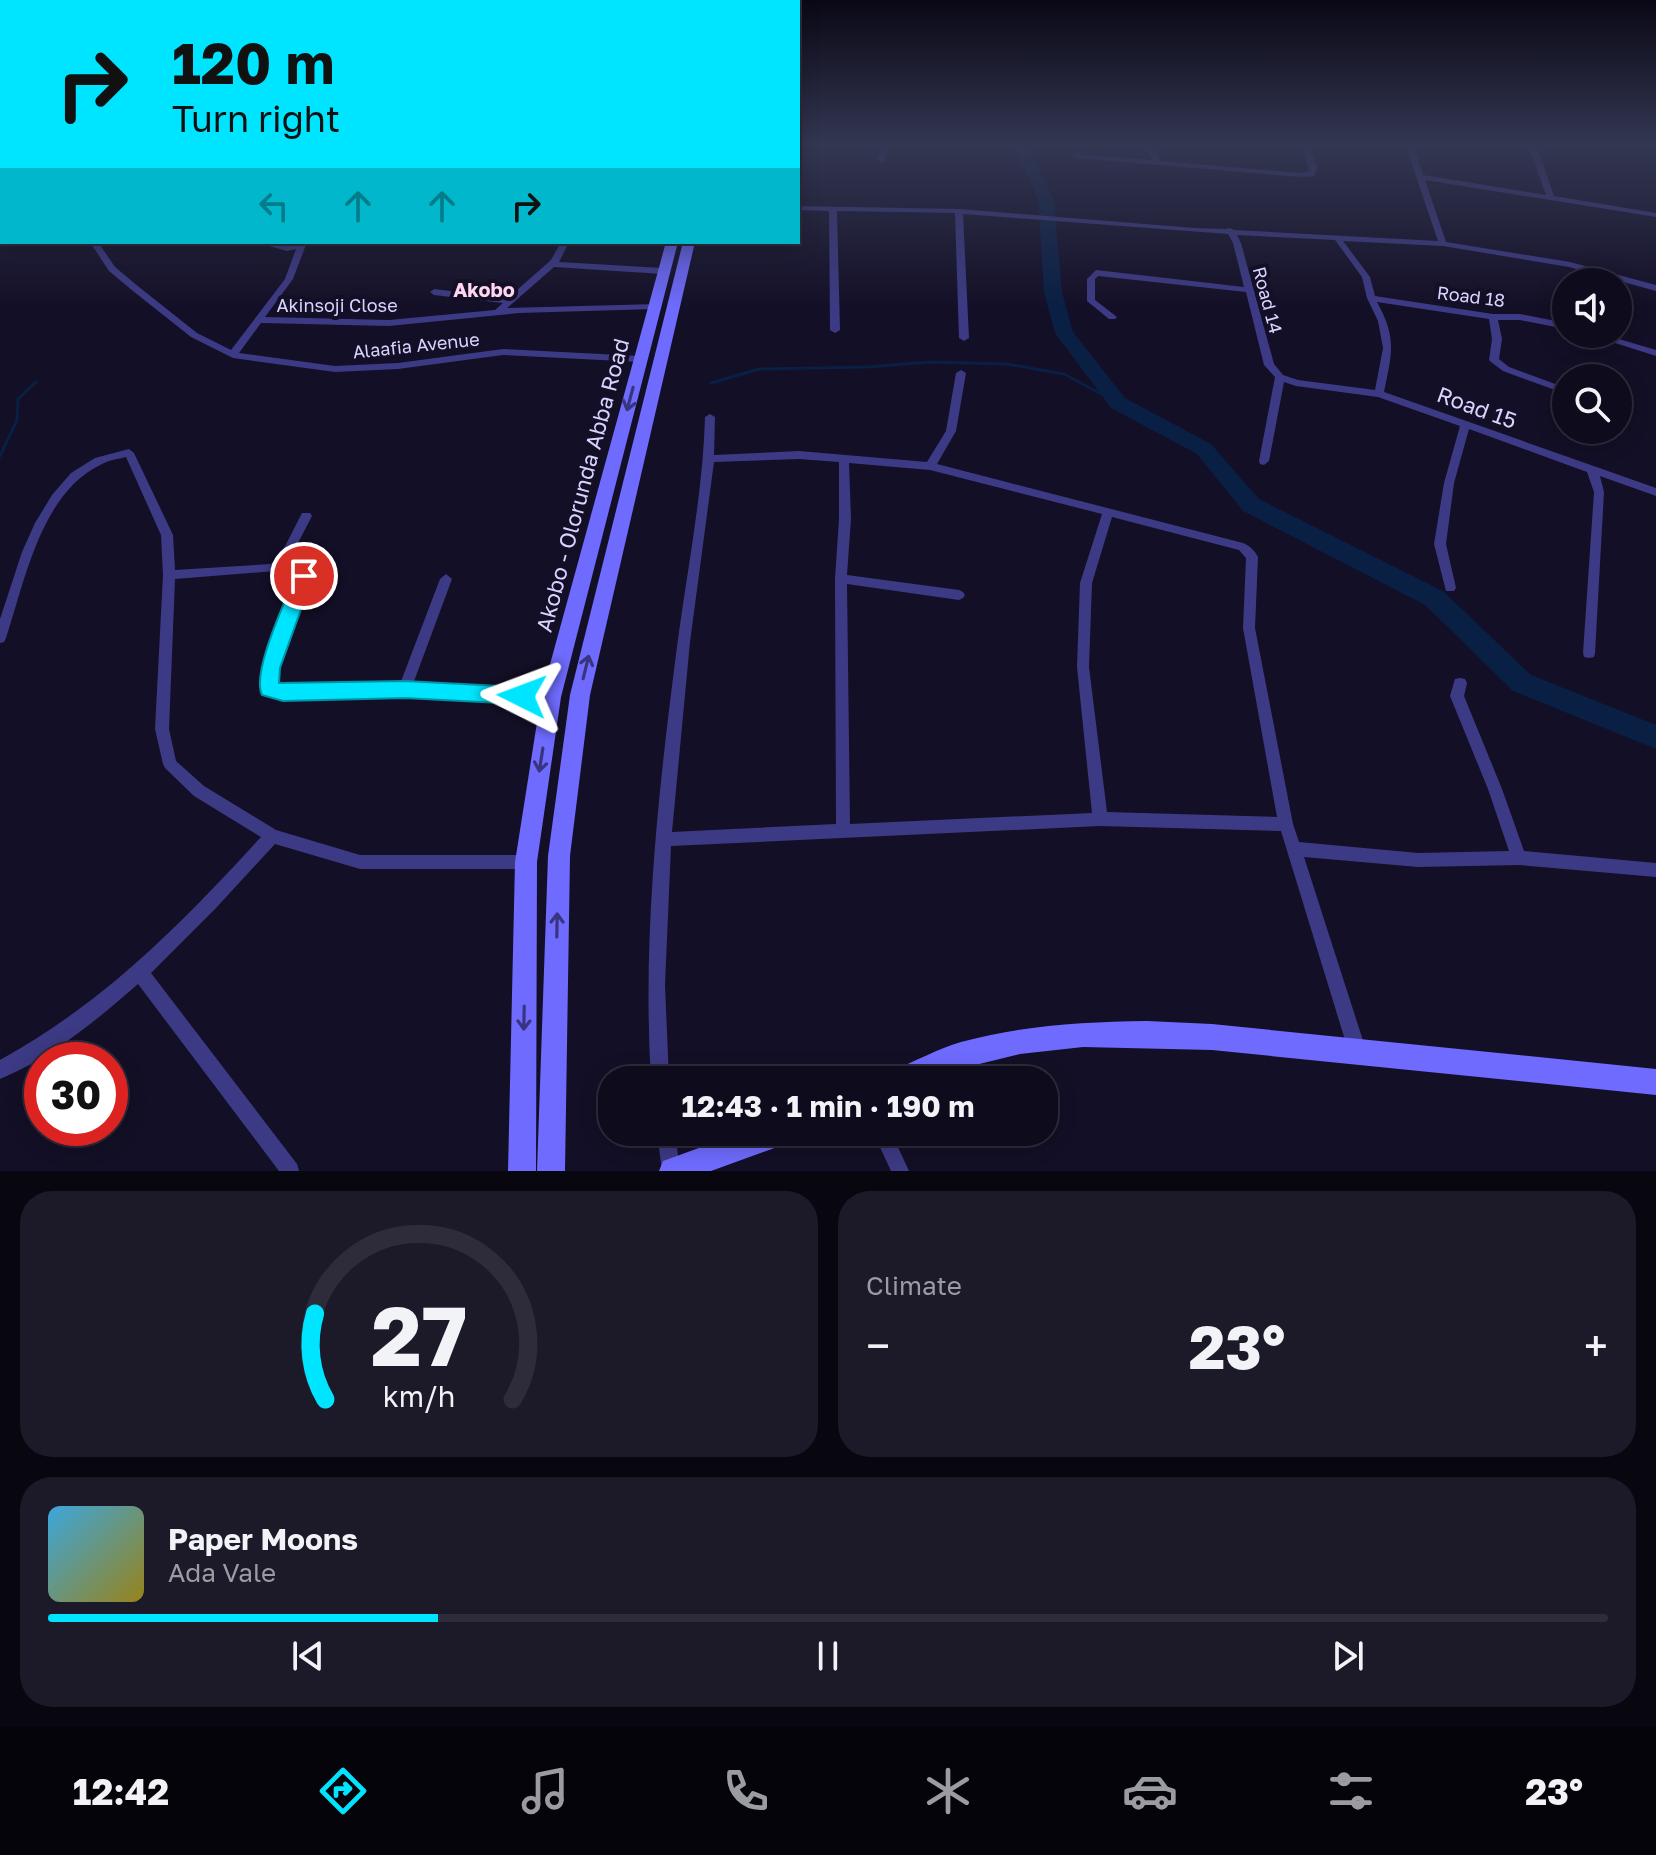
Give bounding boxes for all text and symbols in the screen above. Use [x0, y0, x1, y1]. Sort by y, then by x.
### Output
text: 120 m [172, 29, 334, 96]
icon: right [40, 32, 144, 136]
text: Turn right [172, 97, 340, 140]
icon: left [252, 184, 296, 228]
icon: ahead [336, 184, 380, 228]
icon: ahead [420, 184, 464, 228]
icon: right [504, 184, 548, 228]
street label: Road 14 [1249, 264, 1287, 336]
map controls [1552, 268, 1632, 444]
button: sound [1552, 268, 1632, 348]
district label: Akobo [453, 277, 515, 301]
street label: Road 18 [1436, 281, 1506, 311]
street label: Akinsoji Close [276, 294, 398, 316]
street label: Alaafia Avenue [351, 327, 481, 363]
street label: Akobo - Olorunda Abba Road [530, 335, 634, 635]
button: search [1552, 364, 1632, 444]
street label: Road 15 [1433, 380, 1521, 434]
one-way arrow [621, 385, 636, 411]
pin [270, 542, 338, 610]
icon: arrive [282, 554, 326, 598]
position arrow [480, 654, 564, 738]
one-way arrow [580, 655, 595, 681]
one-way arrow [533, 746, 548, 772]
one-way arrow [549, 912, 564, 939]
one-way arrow [516, 1004, 532, 1031]
speed limit sign: 30 [24, 1042, 128, 1146]
text: 12:43 · 1 min · 190 m [682, 1088, 974, 1124]
text: Climate [866, 1270, 962, 1301]
text: 27 [371, 1284, 467, 1384]
text: 23° [1189, 1310, 1285, 1382]
text: − [866, 1319, 890, 1372]
text: + [1584, 1319, 1608, 1372]
text: km/h [383, 1379, 455, 1413]
text: Paper Moons [168, 1521, 358, 1557]
text: Ada Vale [168, 1557, 276, 1588]
icon: previous [286, 1634, 330, 1678]
icon: pause [806, 1634, 850, 1678]
icon: next [1326, 1634, 1370, 1678]
icon: directions [315, 1763, 371, 1819]
icon: music [517, 1763, 573, 1819]
icon: phone [718, 1763, 774, 1819]
icon: climate [920, 1763, 976, 1819]
icon: car [1122, 1763, 1178, 1819]
icon: filters [1323, 1763, 1379, 1819]
text: 12:42 [73, 1770, 169, 1813]
text: 23° [1525, 1770, 1583, 1813]

